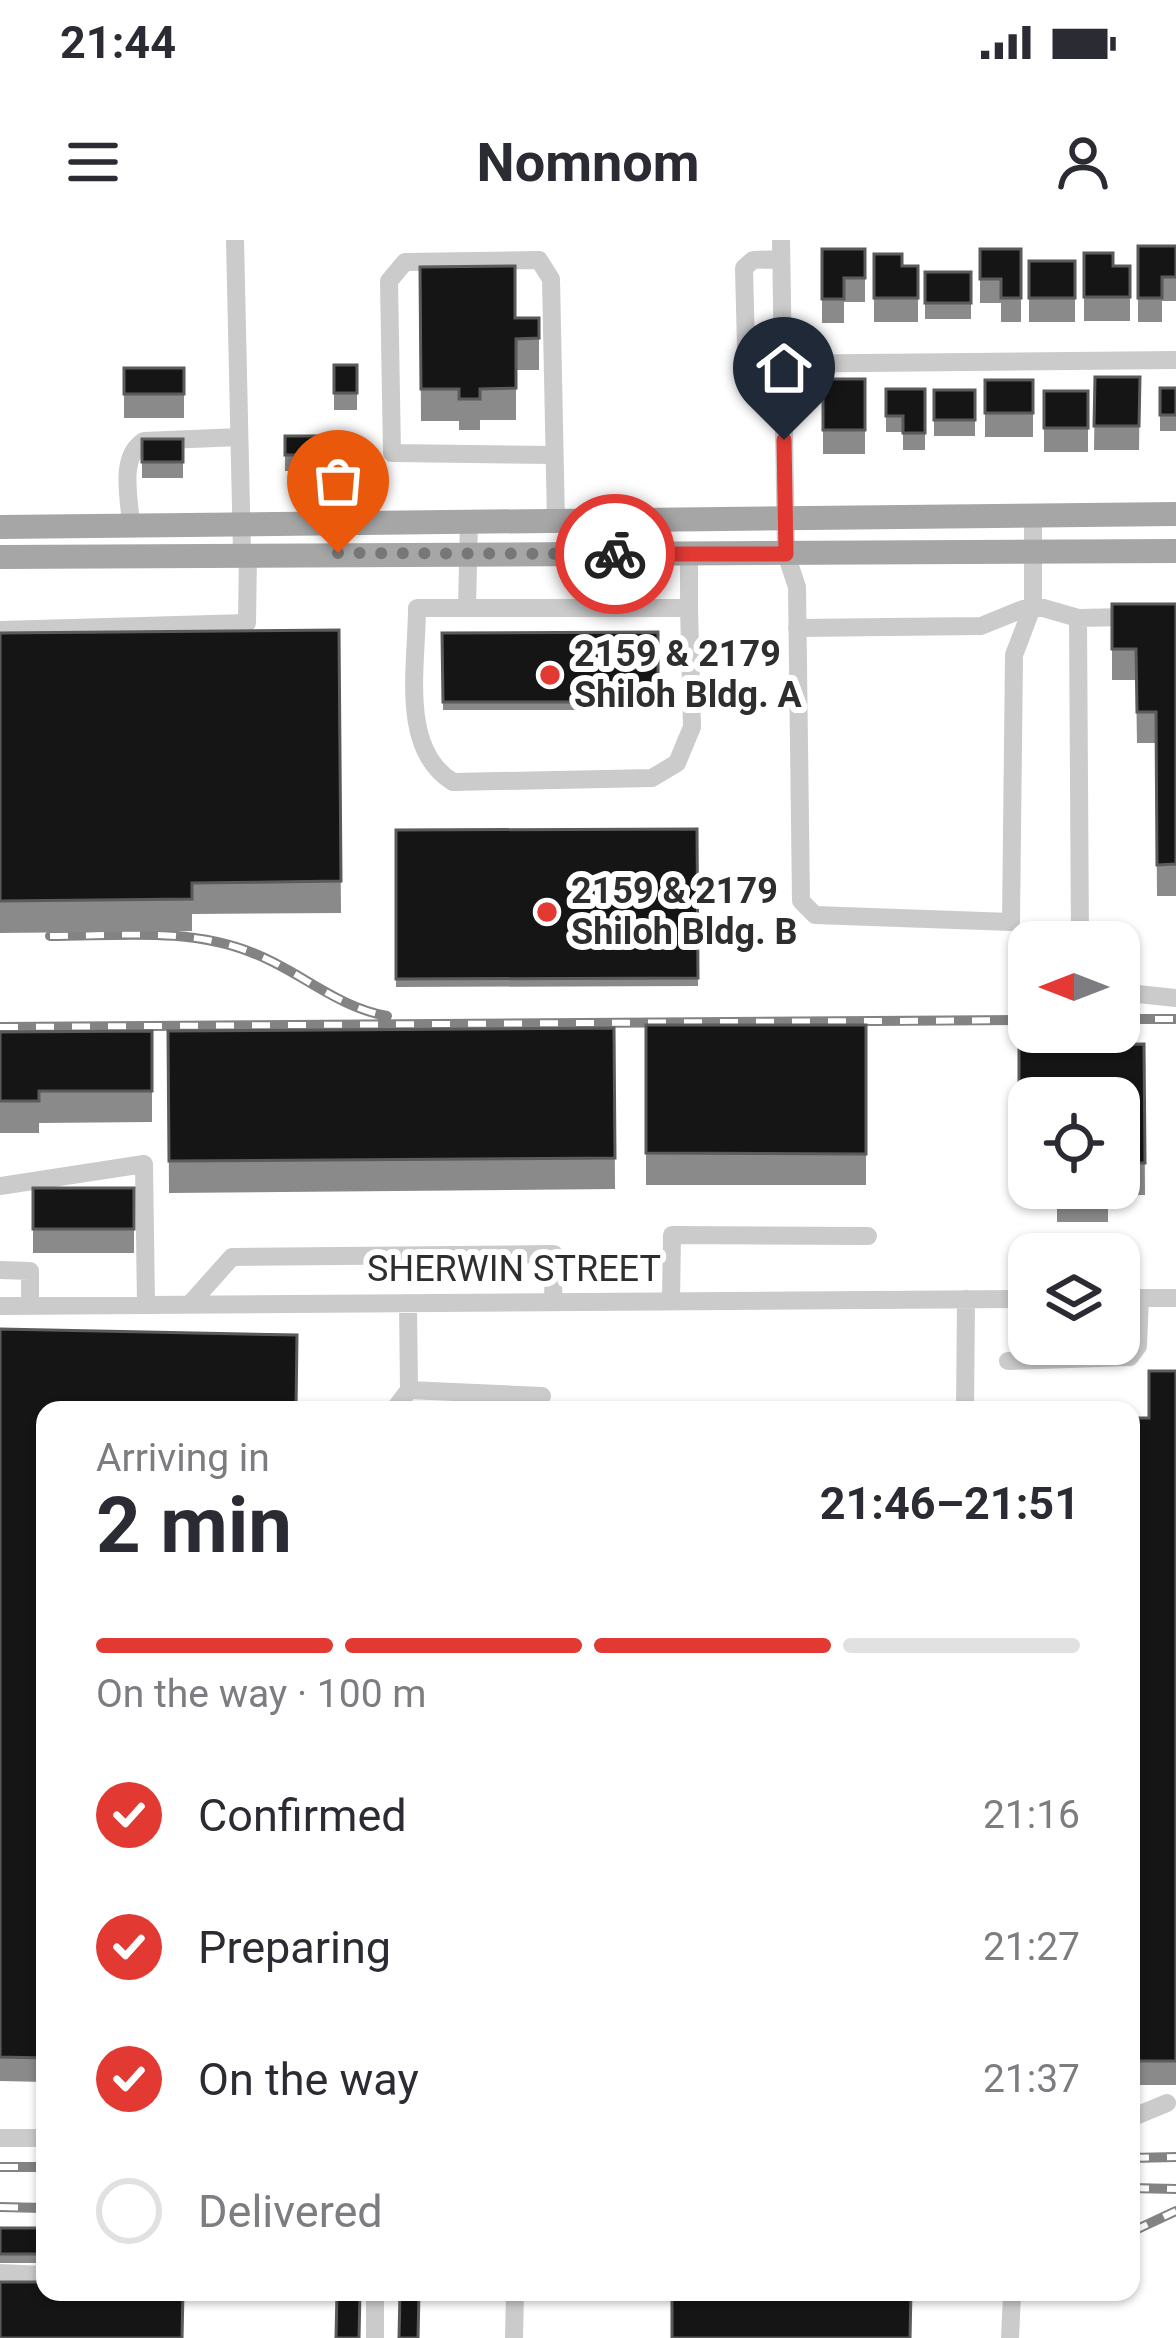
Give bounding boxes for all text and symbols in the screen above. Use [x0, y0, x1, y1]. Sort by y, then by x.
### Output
text: 21:44 [60, 16, 176, 69]
icon: menu [60, 129, 126, 195]
icon: person [1050, 129, 1116, 195]
text: Nomnom [477, 131, 699, 194]
pin [733, 317, 835, 440]
icon: home [751, 335, 817, 401]
pin [287, 430, 389, 553]
icon: bag [305, 448, 371, 514]
courier [555, 494, 675, 614]
icon: bike [582, 521, 648, 587]
place label: 2159 & 2179 Shiloh Bldg. A [574, 633, 803, 716]
marker: 2159 & 2179 Shiloh Bldg. A [537, 662, 563, 688]
place label: 2159 & 2179 Shiloh Bldg. B [571, 870, 798, 953]
marker: 2159 & 2179 Shiloh Bldg. B [534, 899, 560, 925]
north arrow [1008, 921, 1140, 1053]
map controls [1008, 921, 1140, 1365]
button: locate [1008, 1077, 1140, 1209]
button: layers [1008, 1233, 1140, 1365]
street label: SHERWIN STREET [367, 1248, 661, 1290]
text: Arriving in [96, 1435, 270, 1481]
text: 21:46–21:51 [820, 1477, 1080, 1530]
text: 2 min [96, 1480, 292, 1571]
text: On the way · 100 m [96, 1671, 427, 1717]
icon: check [96, 1782, 162, 1848]
text: Confirmed [198, 1789, 407, 1842]
text: 21:16 [983, 1792, 1080, 1838]
icon: check [96, 1914, 162, 1980]
text: Preparing [198, 1921, 391, 1974]
text: 21:27 [983, 1924, 1080, 1970]
icon: check [96, 2046, 162, 2112]
text: On the way [198, 2053, 419, 2106]
text: 21:37 [983, 2056, 1080, 2102]
text: Delivered [198, 2185, 383, 2238]

